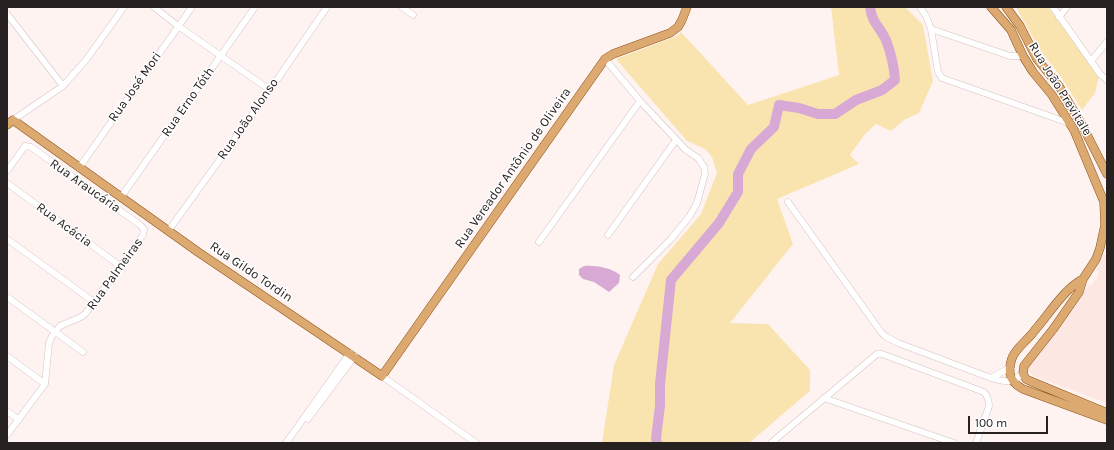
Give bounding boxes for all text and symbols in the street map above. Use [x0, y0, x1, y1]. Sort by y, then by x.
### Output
street label: Rua João Previtale [1025, 39, 1095, 139]
street label: Rua José Mori [105, 49, 165, 125]
street label: Rua Erno Tóth [158, 64, 218, 140]
street label: Rua João Alonso [214, 75, 282, 163]
street label: Rua Vereador Antônio de Oliveira [451, 85, 575, 251]
street label: Rua Araucária [47, 156, 123, 216]
street label: Rua Acácia [33, 200, 95, 250]
street label: Rua Palmeiras [84, 235, 146, 313]
street label: Rua Gildo Tordin [207, 239, 295, 305]
scale bar [970, 408, 1050, 434]
text: 100 m [975, 416, 1007, 430]

